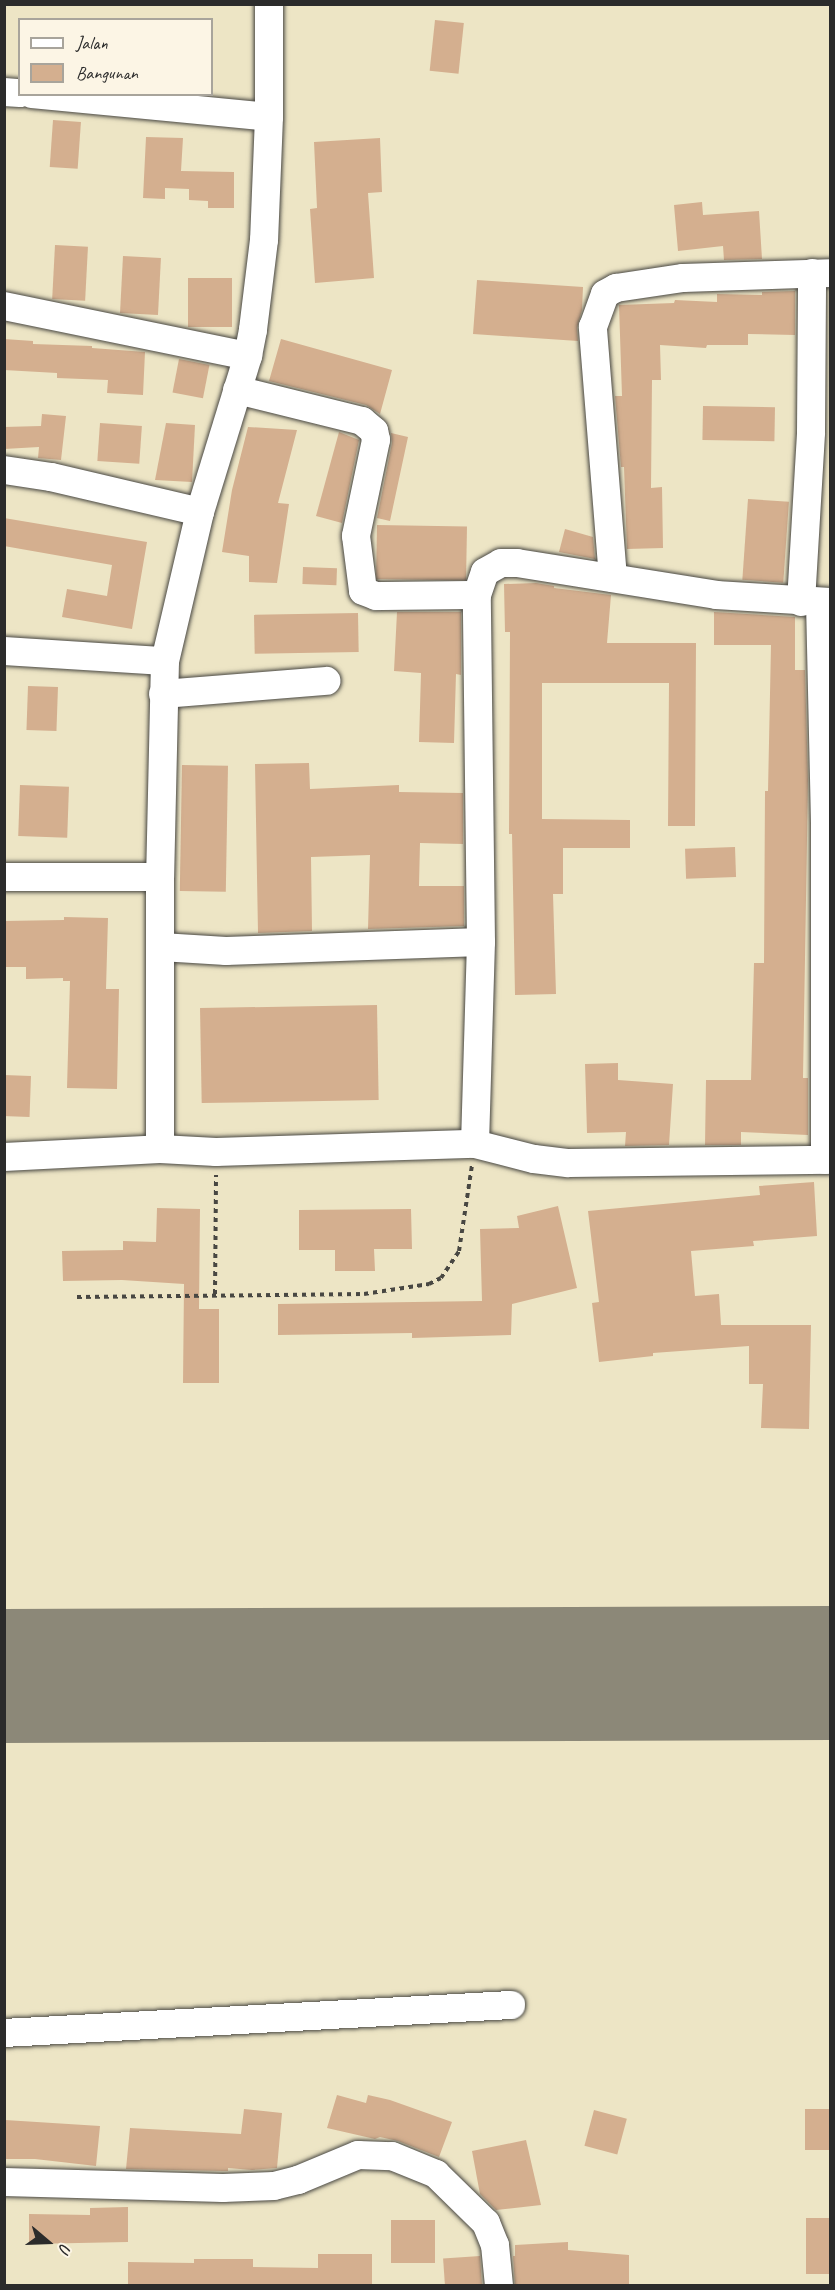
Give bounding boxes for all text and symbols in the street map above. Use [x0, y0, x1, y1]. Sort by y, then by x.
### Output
legend [18, 18, 213, 96]
text: Jalan [76, 32, 108, 54]
text: Bangunan [76, 62, 138, 84]
north arrow [18, 2212, 78, 2272]
text: U [54, 2241, 76, 2255]

